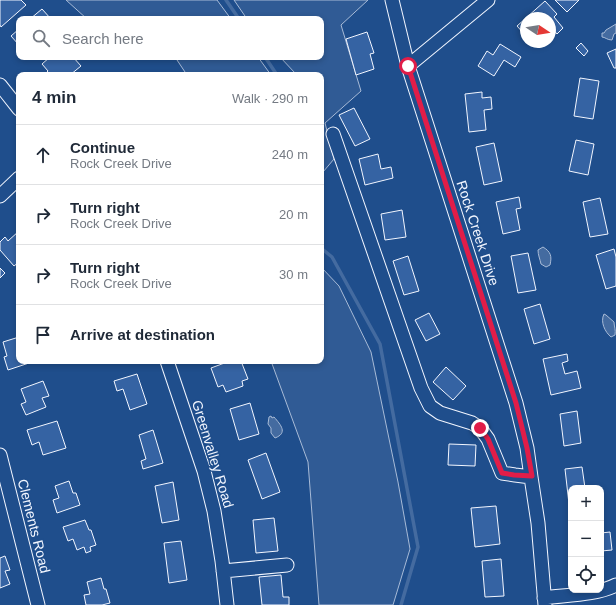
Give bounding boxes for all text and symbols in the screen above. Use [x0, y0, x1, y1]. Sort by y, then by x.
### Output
north arrow [520, 12, 556, 48]
search box [16, 16, 324, 60]
icon: search [30, 27, 52, 49]
text: Search here [62, 30, 144, 47]
route start [399, 57, 417, 75]
text: 4 min [32, 88, 76, 107]
text: Walk · 290 m [232, 91, 308, 106]
text: Continue [70, 139, 135, 156]
icon: ahead [32, 144, 54, 166]
text: 240 m [272, 147, 308, 162]
text: Rock Creek Drive [70, 156, 172, 171]
street label: Rock Creek Drive [453, 178, 503, 288]
text: Turn right [70, 199, 140, 216]
icon: right [32, 204, 54, 226]
text: 20 m [279, 207, 308, 222]
text: Rock Creek Drive [70, 216, 172, 231]
text: Turn right [70, 259, 140, 276]
icon: right [32, 264, 54, 286]
text: 30 m [279, 267, 308, 282]
text: Rock Creek Drive [70, 276, 172, 291]
icon: arrive [32, 324, 54, 346]
text: Arrive at destination [70, 326, 215, 343]
street label: Greenvalley Road [189, 398, 237, 510]
route end [471, 419, 489, 437]
street label: Clements Road [15, 477, 53, 575]
map controls [568, 485, 604, 593]
button: + [568, 485, 604, 521]
button: − [568, 521, 604, 557]
button: locate [568, 557, 604, 593]

